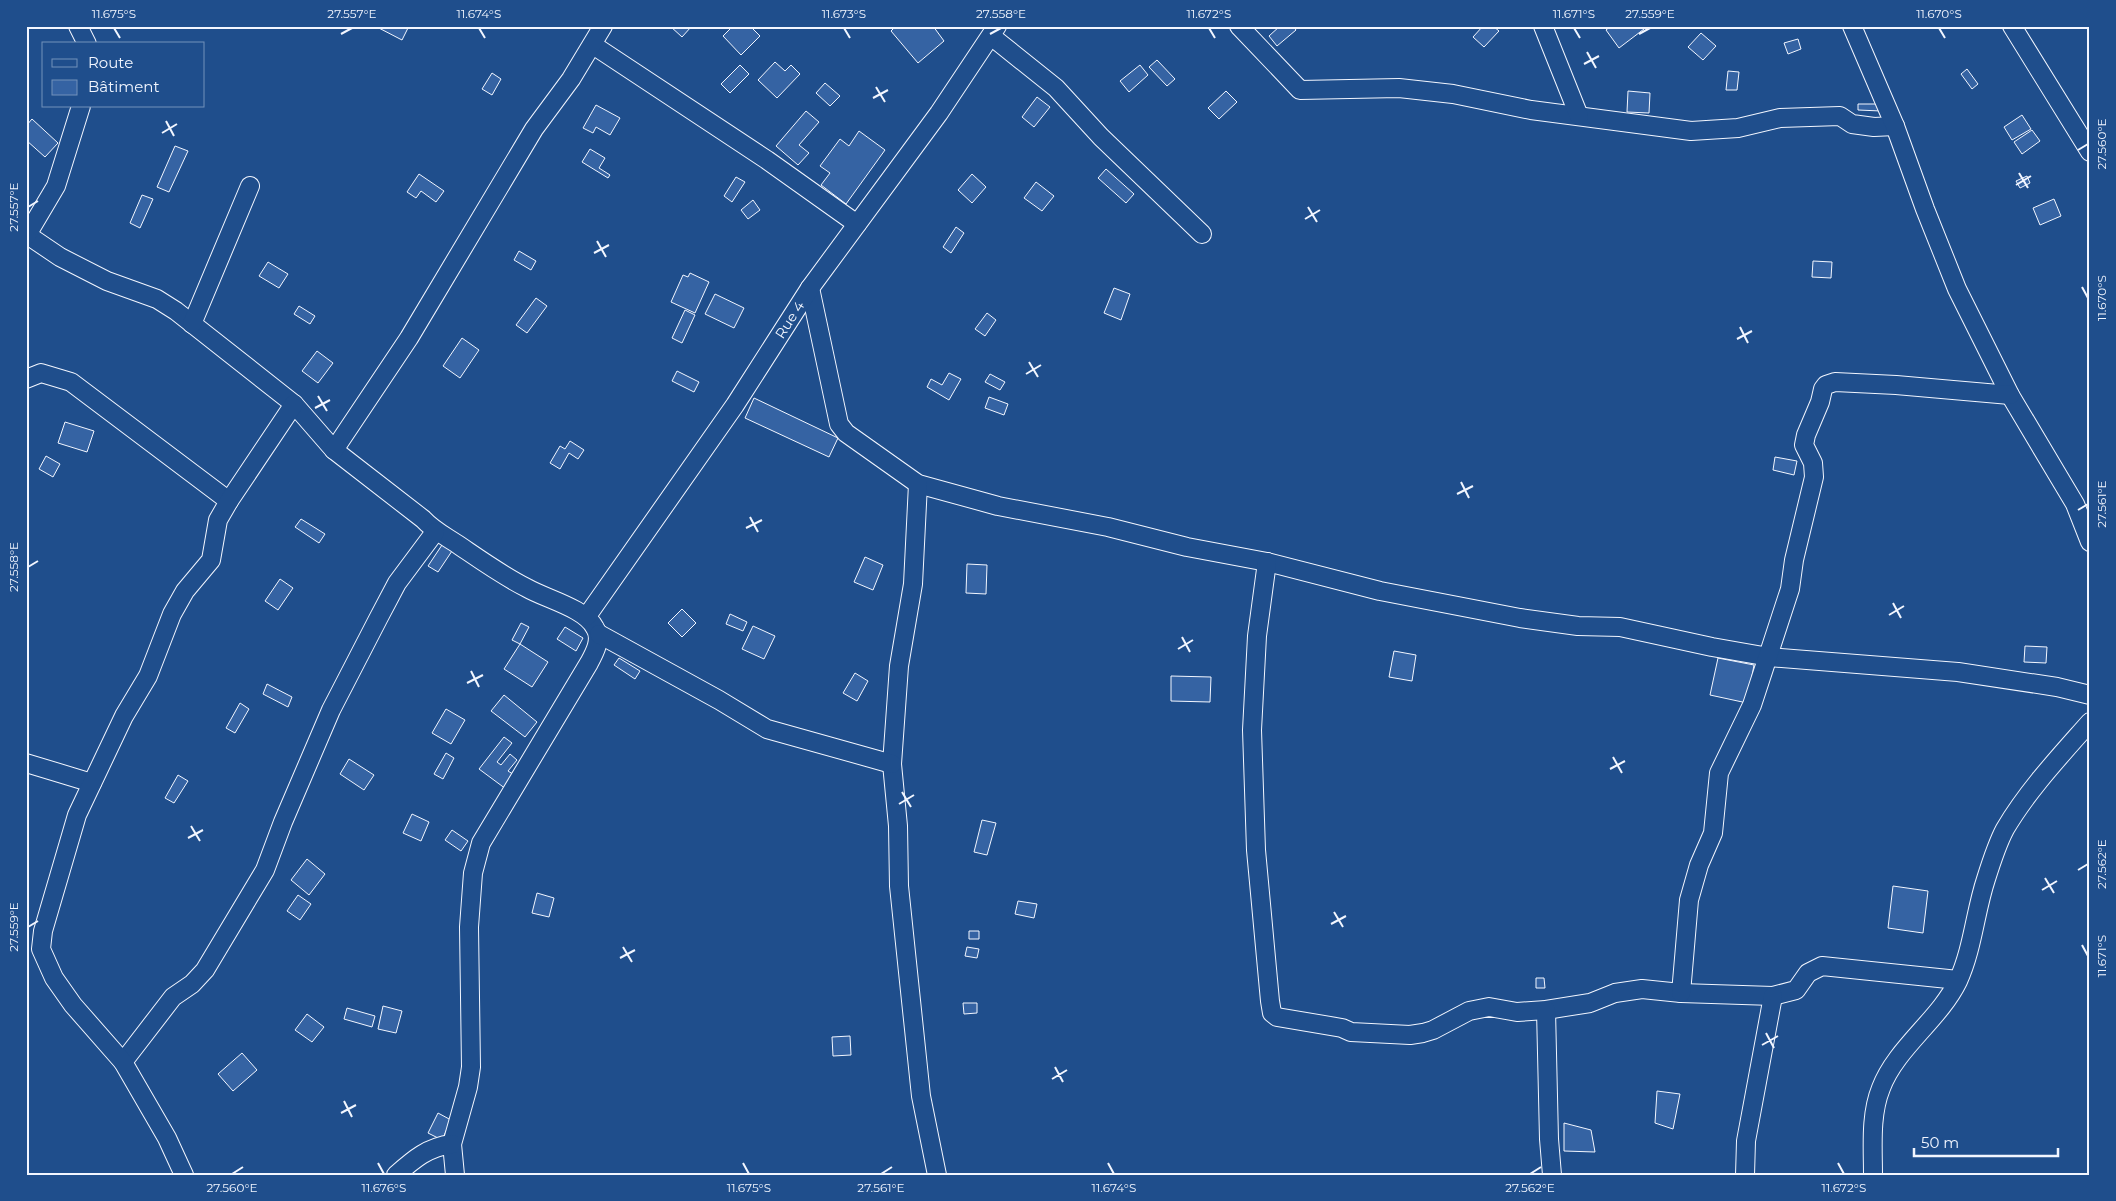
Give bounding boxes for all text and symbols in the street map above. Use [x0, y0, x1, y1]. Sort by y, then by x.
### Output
text: 11.675°S [92, 6, 136, 21]
text: 27.557°E [327, 6, 377, 21]
text: 11.674°S [457, 6, 501, 21]
text: 11.673°S [822, 6, 866, 21]
text: 27.558°E [976, 6, 1026, 21]
text: 11.672°S [1187, 6, 1231, 21]
text: 11.671°S [1553, 6, 1595, 21]
text: 27.559°E [1625, 6, 1675, 21]
text: 11.670°S [1916, 6, 1962, 21]
legend [42, 42, 205, 108]
text: Route [88, 53, 133, 72]
text: Bâtiment [88, 77, 160, 96]
text: 27.560°E [2094, 119, 2109, 169]
text: 27.557°E [6, 182, 21, 232]
text: 11.670°S [2094, 275, 2109, 321]
street label: Rue 4 [771, 297, 809, 342]
text: 27.561°E [2094, 480, 2109, 528]
text: 27.558°E [6, 542, 21, 592]
text: 27.562°E [2094, 839, 2109, 889]
text: 27.559°E [6, 902, 21, 952]
text: 11.671°S [2094, 935, 2109, 977]
scale bar [1914, 1126, 2057, 1158]
text: 50 m [1921, 1133, 1959, 1152]
text: 27.560°E [207, 1180, 257, 1195]
text: 11.676°S [362, 1180, 406, 1195]
text: 11.675°S [727, 1180, 771, 1195]
text: 27.561°E [857, 1180, 905, 1195]
text: 11.674°S [1092, 1180, 1136, 1195]
text: 27.562°E [1505, 1180, 1555, 1195]
text: 11.672°S [1822, 1180, 1866, 1195]

